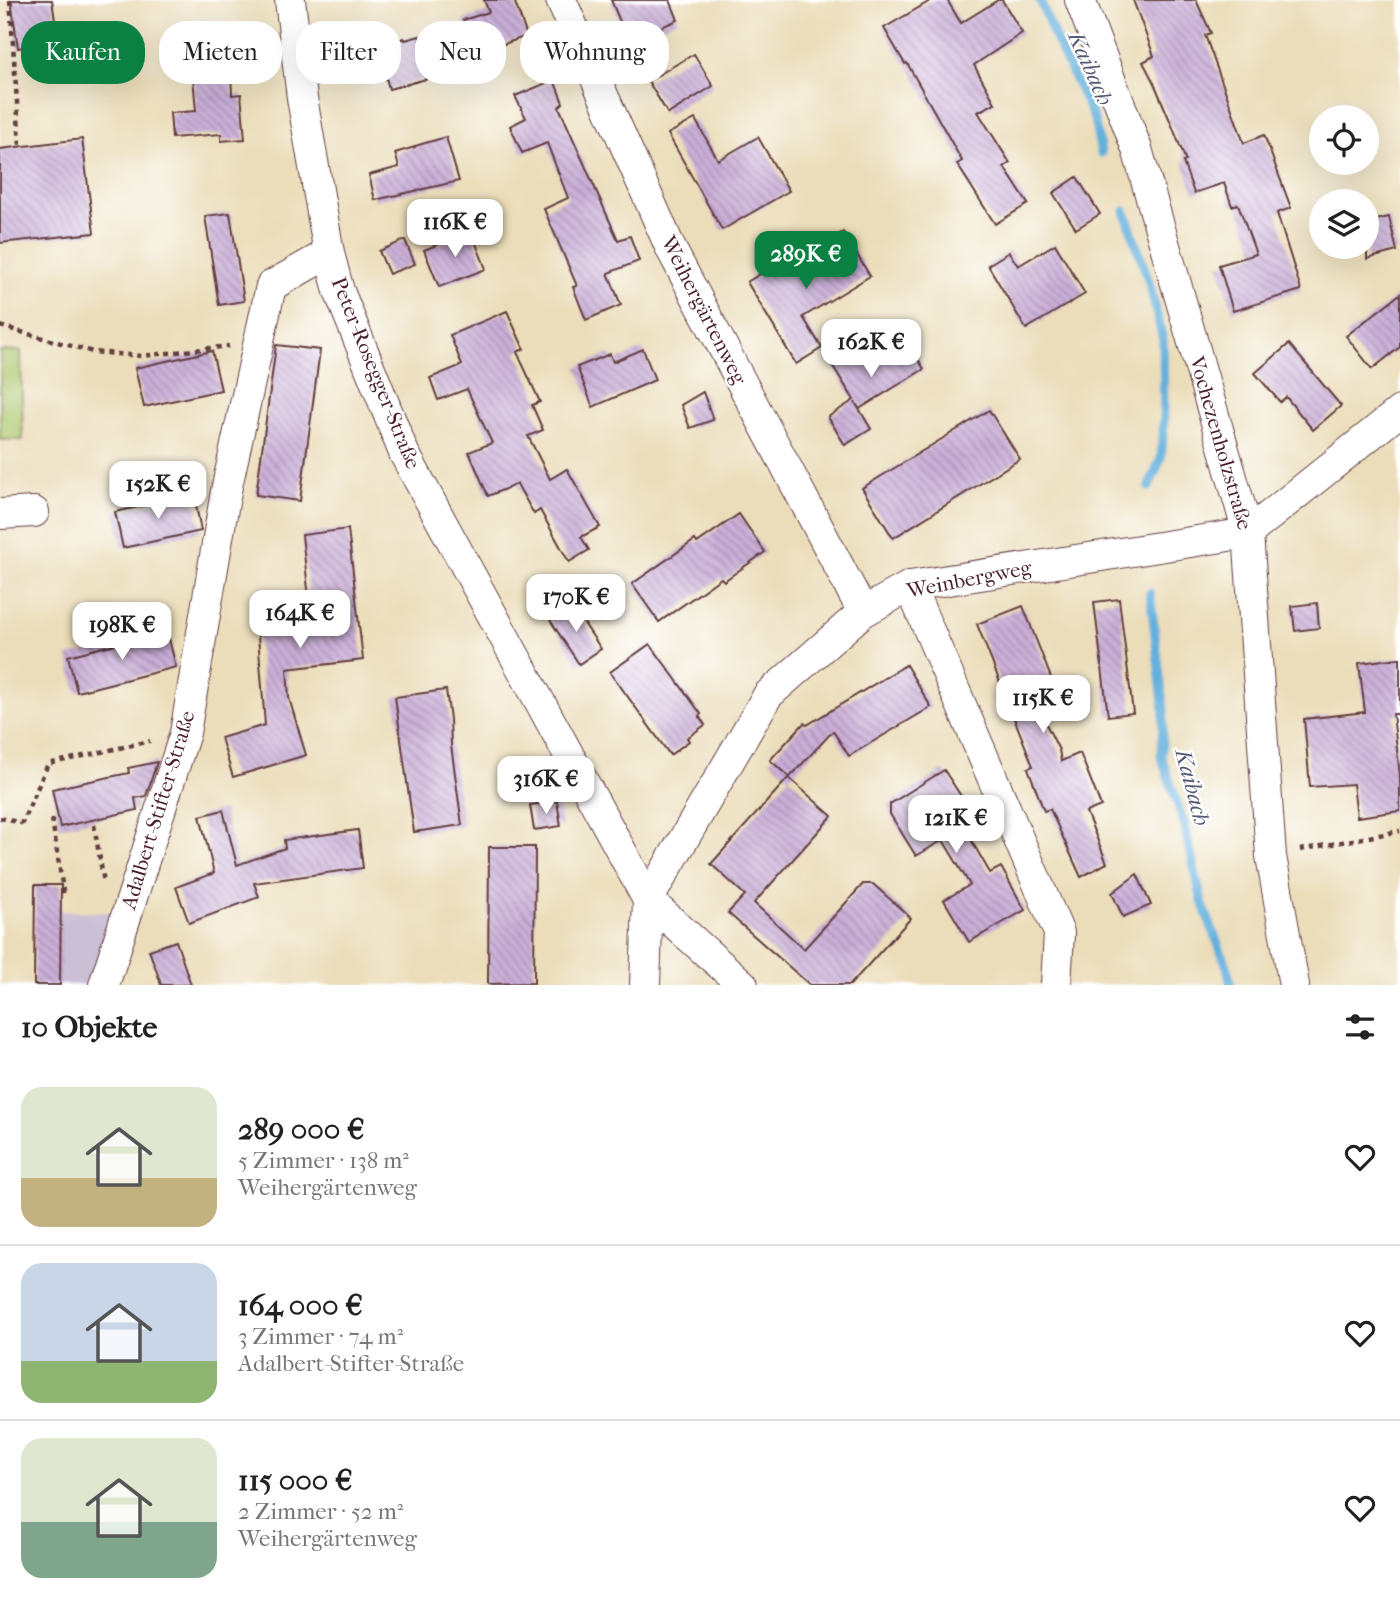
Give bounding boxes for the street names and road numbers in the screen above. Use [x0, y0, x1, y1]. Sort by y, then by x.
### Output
street label: Weihergärtenweg [656, 231, 752, 389]
street label: Peter-Rosegger-Straße [327, 274, 425, 472]
street label: Vochezenholzstraße [1184, 353, 1257, 532]
street label: Weinbergweg [904, 555, 1034, 603]
street label: Adalbert-Stifter-Straße [116, 708, 200, 913]

